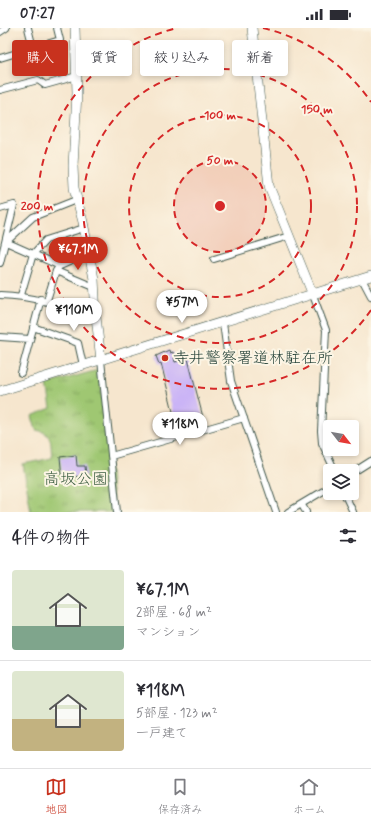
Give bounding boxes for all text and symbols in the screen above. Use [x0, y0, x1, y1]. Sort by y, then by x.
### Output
text: 07:27 [20, 4, 55, 24]
chip: 購入 [12, 40, 68, 76]
chip: 賃貸 [76, 40, 132, 76]
chip: 絞り込み [140, 40, 224, 76]
chip: 新着 [232, 40, 288, 76]
text: 150 m [301, 102, 333, 118]
text: 100 m [204, 108, 237, 124]
text: 50 m [207, 153, 234, 169]
text: 200 m [21, 199, 54, 215]
centre of rings [213, 199, 227, 213]
pin: ¥67.1M [45, 237, 111, 271]
text: ¥67.1M [58, 241, 98, 258]
pin: ¥57M [158, 290, 206, 324]
text: ¥57M [165, 294, 199, 311]
pin: ¥110M [46, 298, 102, 332]
text: ¥110M [55, 302, 93, 319]
place label: 寺井警察署道林駐在所 [173, 348, 333, 369]
marker: 寺井警察署道林駐在所 [160, 353, 170, 363]
pin: ¥118M [152, 412, 208, 446]
text: ¥118M [161, 416, 199, 433]
north arrow [323, 420, 359, 456]
map controls [323, 420, 359, 500]
button: layers [323, 464, 359, 500]
park label: 高坂公園 [44, 469, 108, 490]
icon: filters [337, 525, 359, 547]
text: 4件の物件 [12, 527, 90, 549]
text: ¥67.1M [136, 579, 189, 601]
icon: home [44, 586, 92, 634]
text: 2部屋 · 68 m² [136, 604, 212, 621]
text: マンション [136, 624, 200, 641]
text: ¥118M [136, 680, 185, 702]
icon: home [44, 687, 92, 735]
text: 5部屋 · 123 m² [136, 705, 217, 722]
text: 一戸建て [136, 725, 188, 742]
tab: 地図 [45, 776, 67, 817]
tab: 保存済み [158, 776, 202, 817]
tab: ホーム [293, 776, 326, 817]

